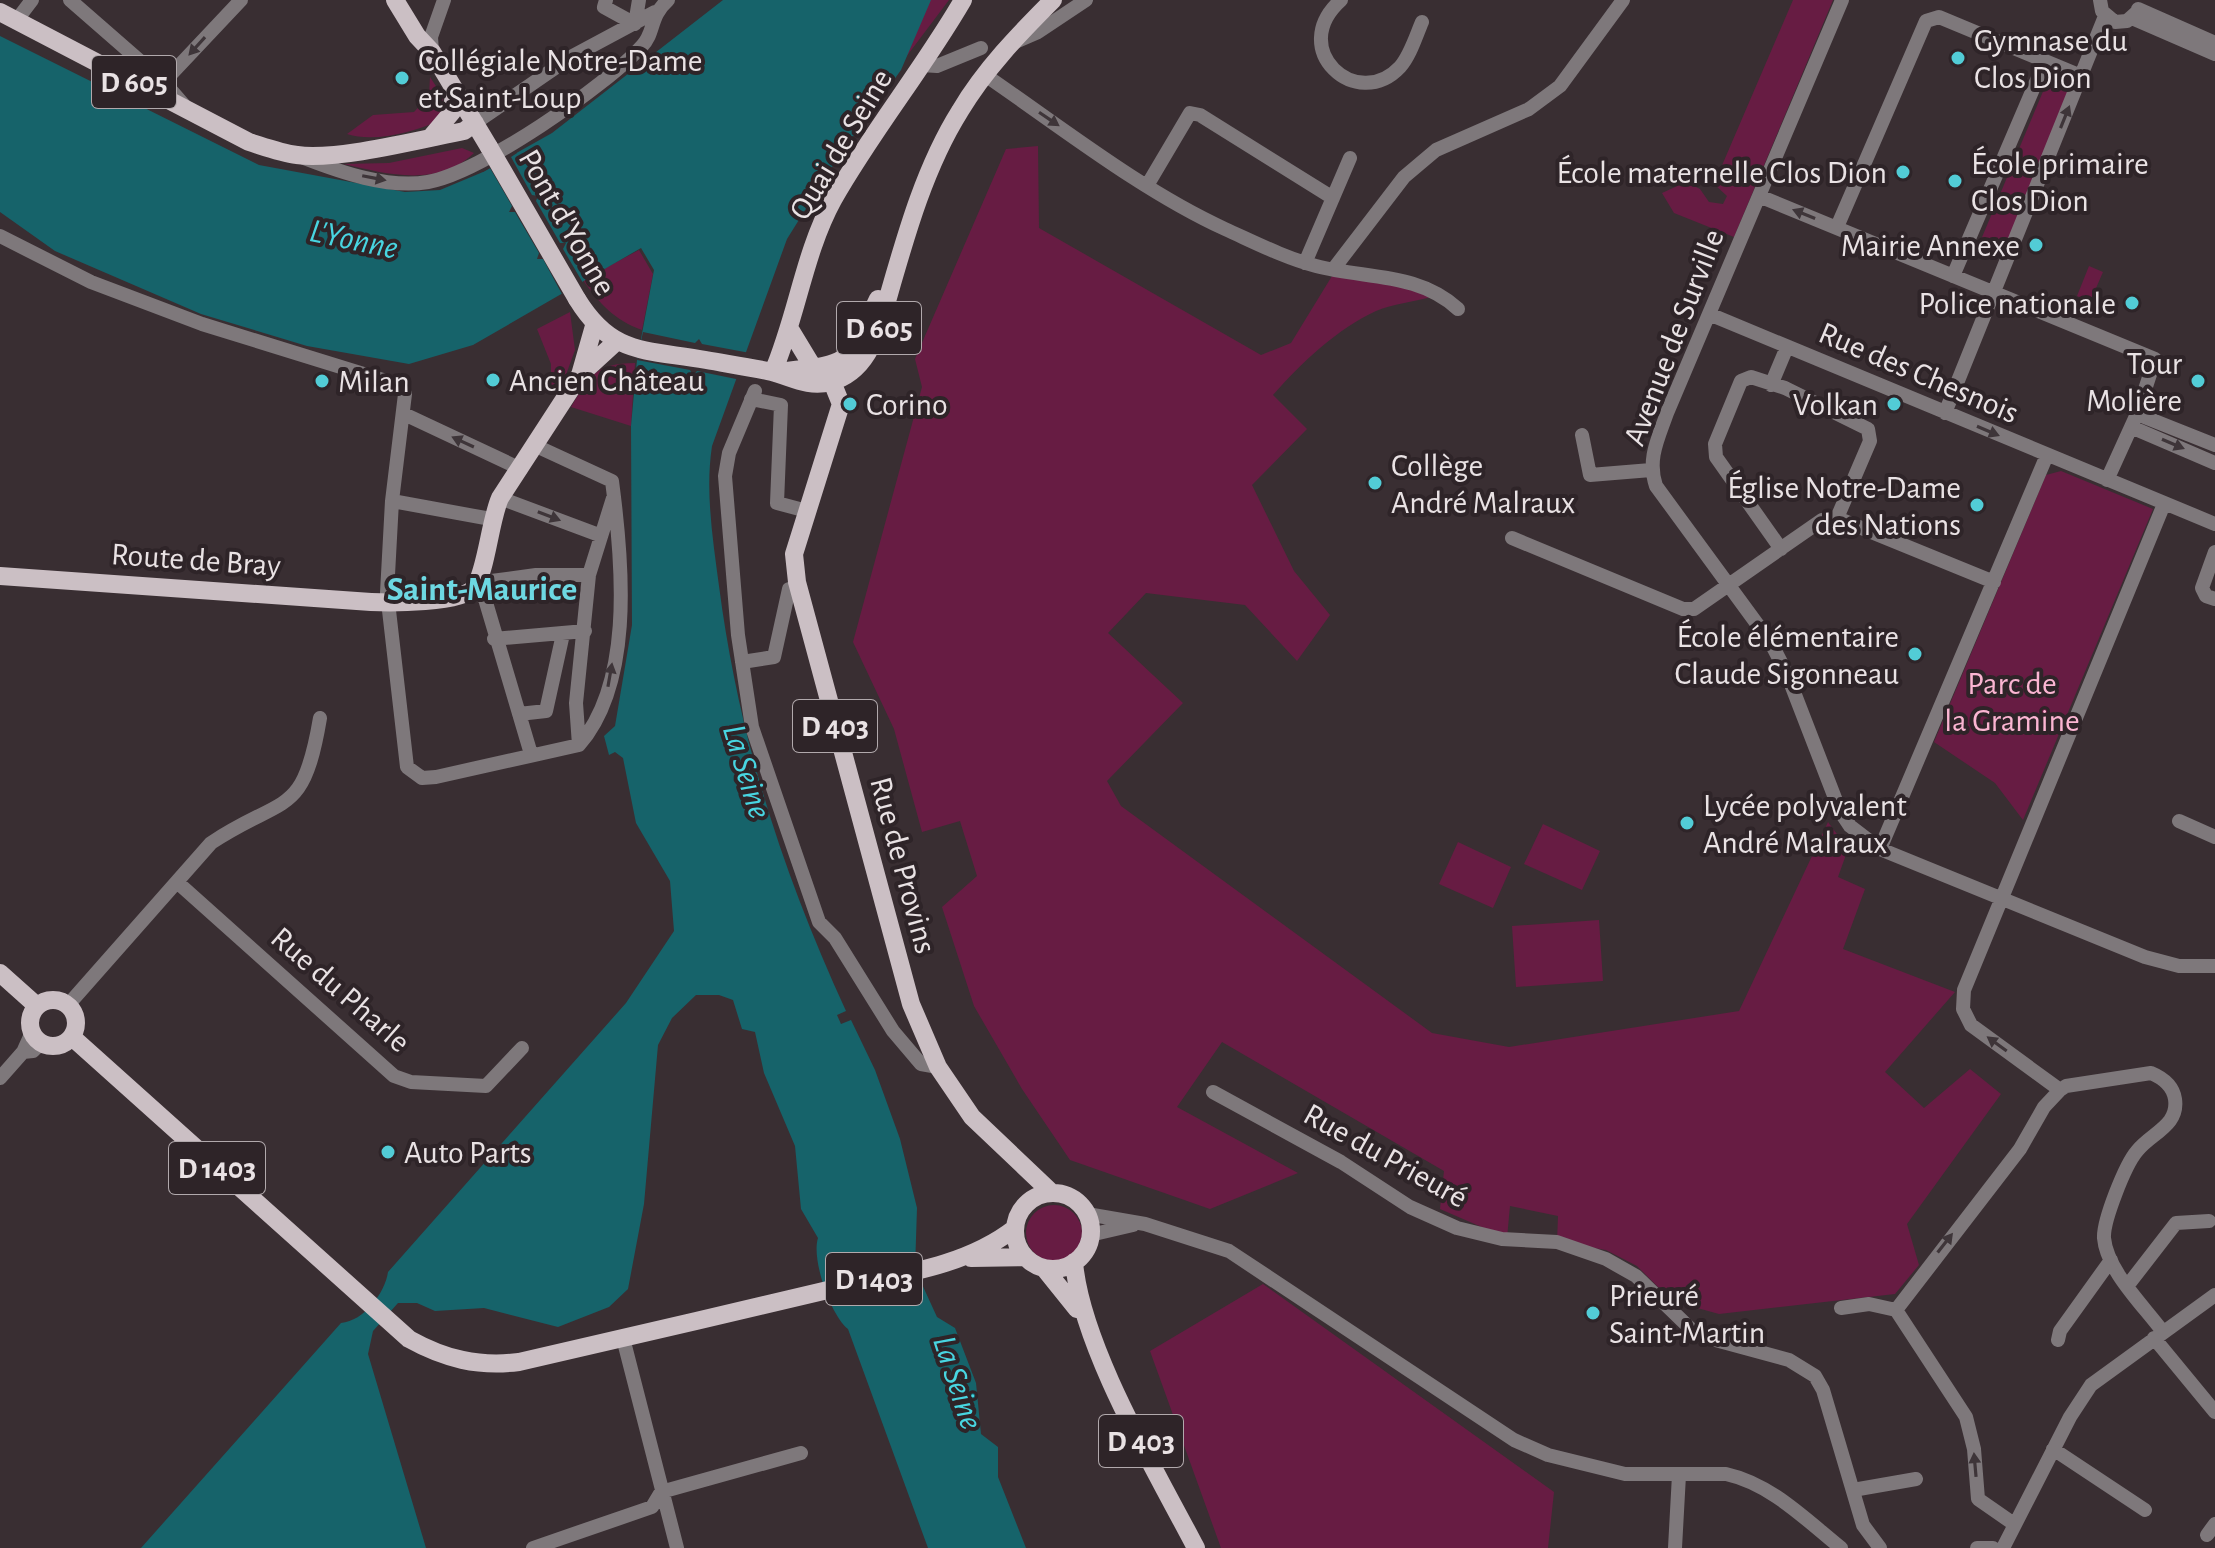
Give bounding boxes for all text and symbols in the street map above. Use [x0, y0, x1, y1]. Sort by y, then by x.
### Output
place label: Gymnase du Clos Dion [1974, 25, 2128, 94]
one-way arrow [189, 35, 206, 55]
place label: Collégiale Notre-Dame et Saint-Loup [418, 45, 703, 114]
marker: Gymnase du Clos Dion [1949, 49, 1967, 67]
road number: D 605 [92, 56, 176, 108]
street label: Quai de Seine [784, 64, 898, 225]
marker: Collégiale Notre-Dame et Saint-Loup [393, 69, 411, 87]
one-way arrow [2059, 105, 2072, 129]
one-way arrow [1039, 111, 1060, 126]
street label: Pont d'Yonne [513, 144, 622, 301]
place label: École primaire Clos Dion [1971, 145, 2149, 217]
place label: École maternelle Clos Dion [1556, 154, 1887, 189]
marker: École maternelle Clos Dion [1894, 163, 1912, 181]
one-way arrow [362, 172, 387, 185]
marker: École primaire Clos Dion [1946, 172, 1964, 190]
one-way arrow [1792, 207, 1816, 220]
water label: L'Yonne [306, 214, 401, 266]
street label: Avenue de Surville [1618, 225, 1730, 450]
place label: Mairie Annexe [1841, 230, 2020, 262]
marker: Mairie Annexe [2027, 236, 2045, 254]
place label: Police nationale [1918, 288, 2116, 320]
marker: Police nationale [2123, 294, 2141, 312]
road number: D 605 [837, 302, 921, 354]
street label: Rue des Chesnois [1814, 316, 2023, 429]
place label: Tour Molière [2086, 348, 2183, 417]
place label: Ancien Château [509, 365, 704, 397]
place label: Milan [338, 366, 410, 398]
marker: Ancien Château [484, 371, 502, 389]
marker: Milan [313, 372, 331, 390]
marker: Tour Molière [2189, 372, 2207, 390]
place label: Corino [866, 389, 948, 421]
place label: Volkan [1793, 389, 1878, 421]
marker: Corino [841, 395, 859, 413]
marker: Volkan [1885, 395, 1903, 413]
one-way arrow [1976, 425, 2000, 438]
one-way arrow [451, 435, 474, 449]
one-way arrow [2161, 438, 2185, 451]
place label: Collège André Malraux [1391, 450, 1575, 519]
place label: Église Notre-Dame des Nations [1727, 469, 1961, 541]
marker: Collège André Malraux [1366, 474, 1384, 492]
marker: Église Notre-Dame des Nations [1968, 496, 1986, 514]
one-way arrow [538, 510, 562, 523]
street label: Route de Bray [110, 538, 282, 582]
district label: Saint-Maurice [387, 573, 577, 607]
place label: École élémentaire Claude Sigonneau [1674, 618, 1899, 690]
marker: École élémentaire Claude Sigonneau [1906, 645, 1924, 663]
one-way arrow [605, 662, 617, 687]
park label: Parc de la Gramine [1944, 668, 2080, 737]
road number: D 403 [793, 700, 877, 752]
water label: La Seine [716, 720, 776, 823]
street label: Rue de Provins [864, 773, 942, 957]
place label: Lycée polyvalent André Malraux [1703, 790, 1907, 859]
marker: Lycée polyvalent André Malraux [1678, 814, 1696, 832]
street label: Rue du Pharle [265, 921, 416, 1058]
one-way arrow [1987, 1036, 2007, 1052]
street label: Rue du Prieuré [1298, 1098, 1473, 1214]
place label: Auto Parts [404, 1137, 532, 1169]
road number: D 1403 [169, 1142, 265, 1194]
marker: Auto Parts [379, 1143, 397, 1161]
one-way arrow [1936, 1233, 1952, 1253]
road number: D 1403 [826, 1253, 922, 1305]
place label: Prieuré Saint-Martin [1609, 1280, 1765, 1349]
marker: Prieuré Saint-Martin [1584, 1304, 1602, 1322]
water label: La Seine [926, 1331, 988, 1434]
road number: D 403 [1099, 1415, 1183, 1467]
one-way arrow [1969, 1452, 1982, 1477]

